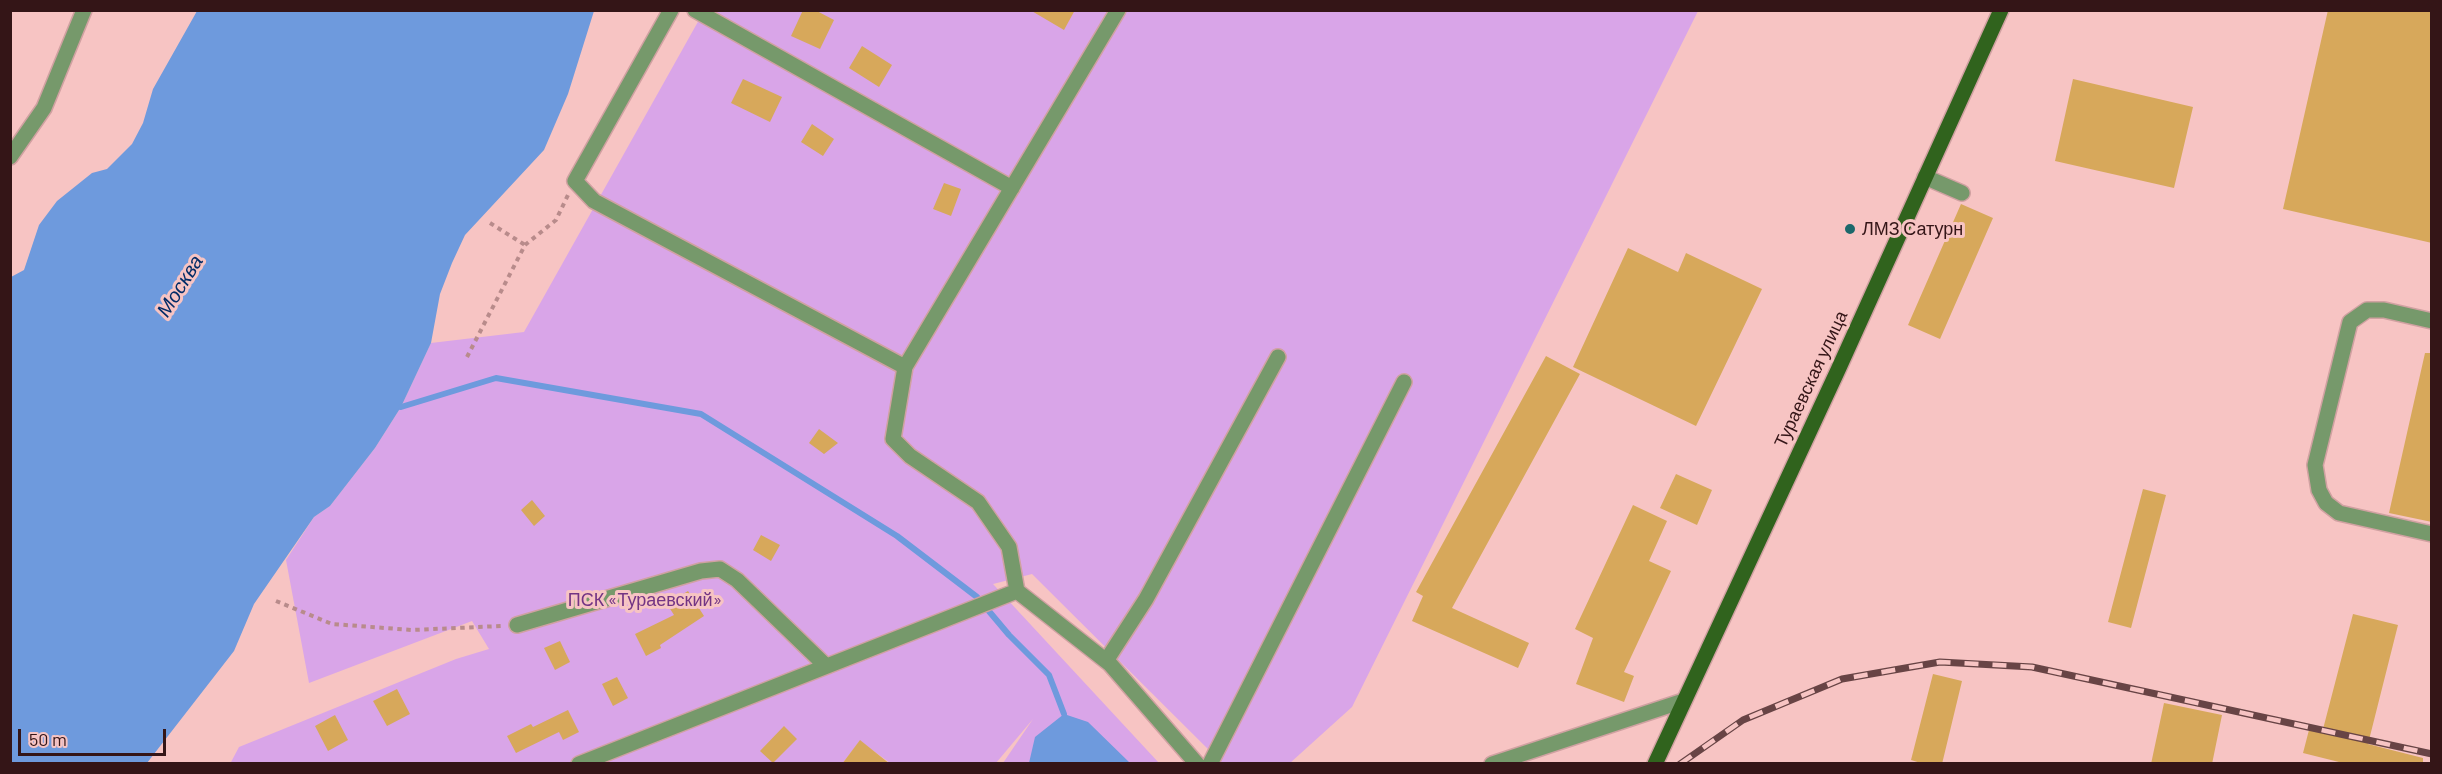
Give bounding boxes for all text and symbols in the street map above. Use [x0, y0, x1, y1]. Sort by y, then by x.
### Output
place label: ЛМЗ Сатурн [1862, 218, 1963, 240]
marker: ЛМЗ Сатурн [1843, 222, 1857, 236]
water label: Москва [152, 251, 208, 321]
street label: Тураевская улица [1770, 307, 1852, 451]
park label: ПСК «Тураевский» [568, 589, 722, 611]
scale bar [21, 717, 170, 755]
text: 50 m [29, 728, 67, 750]

